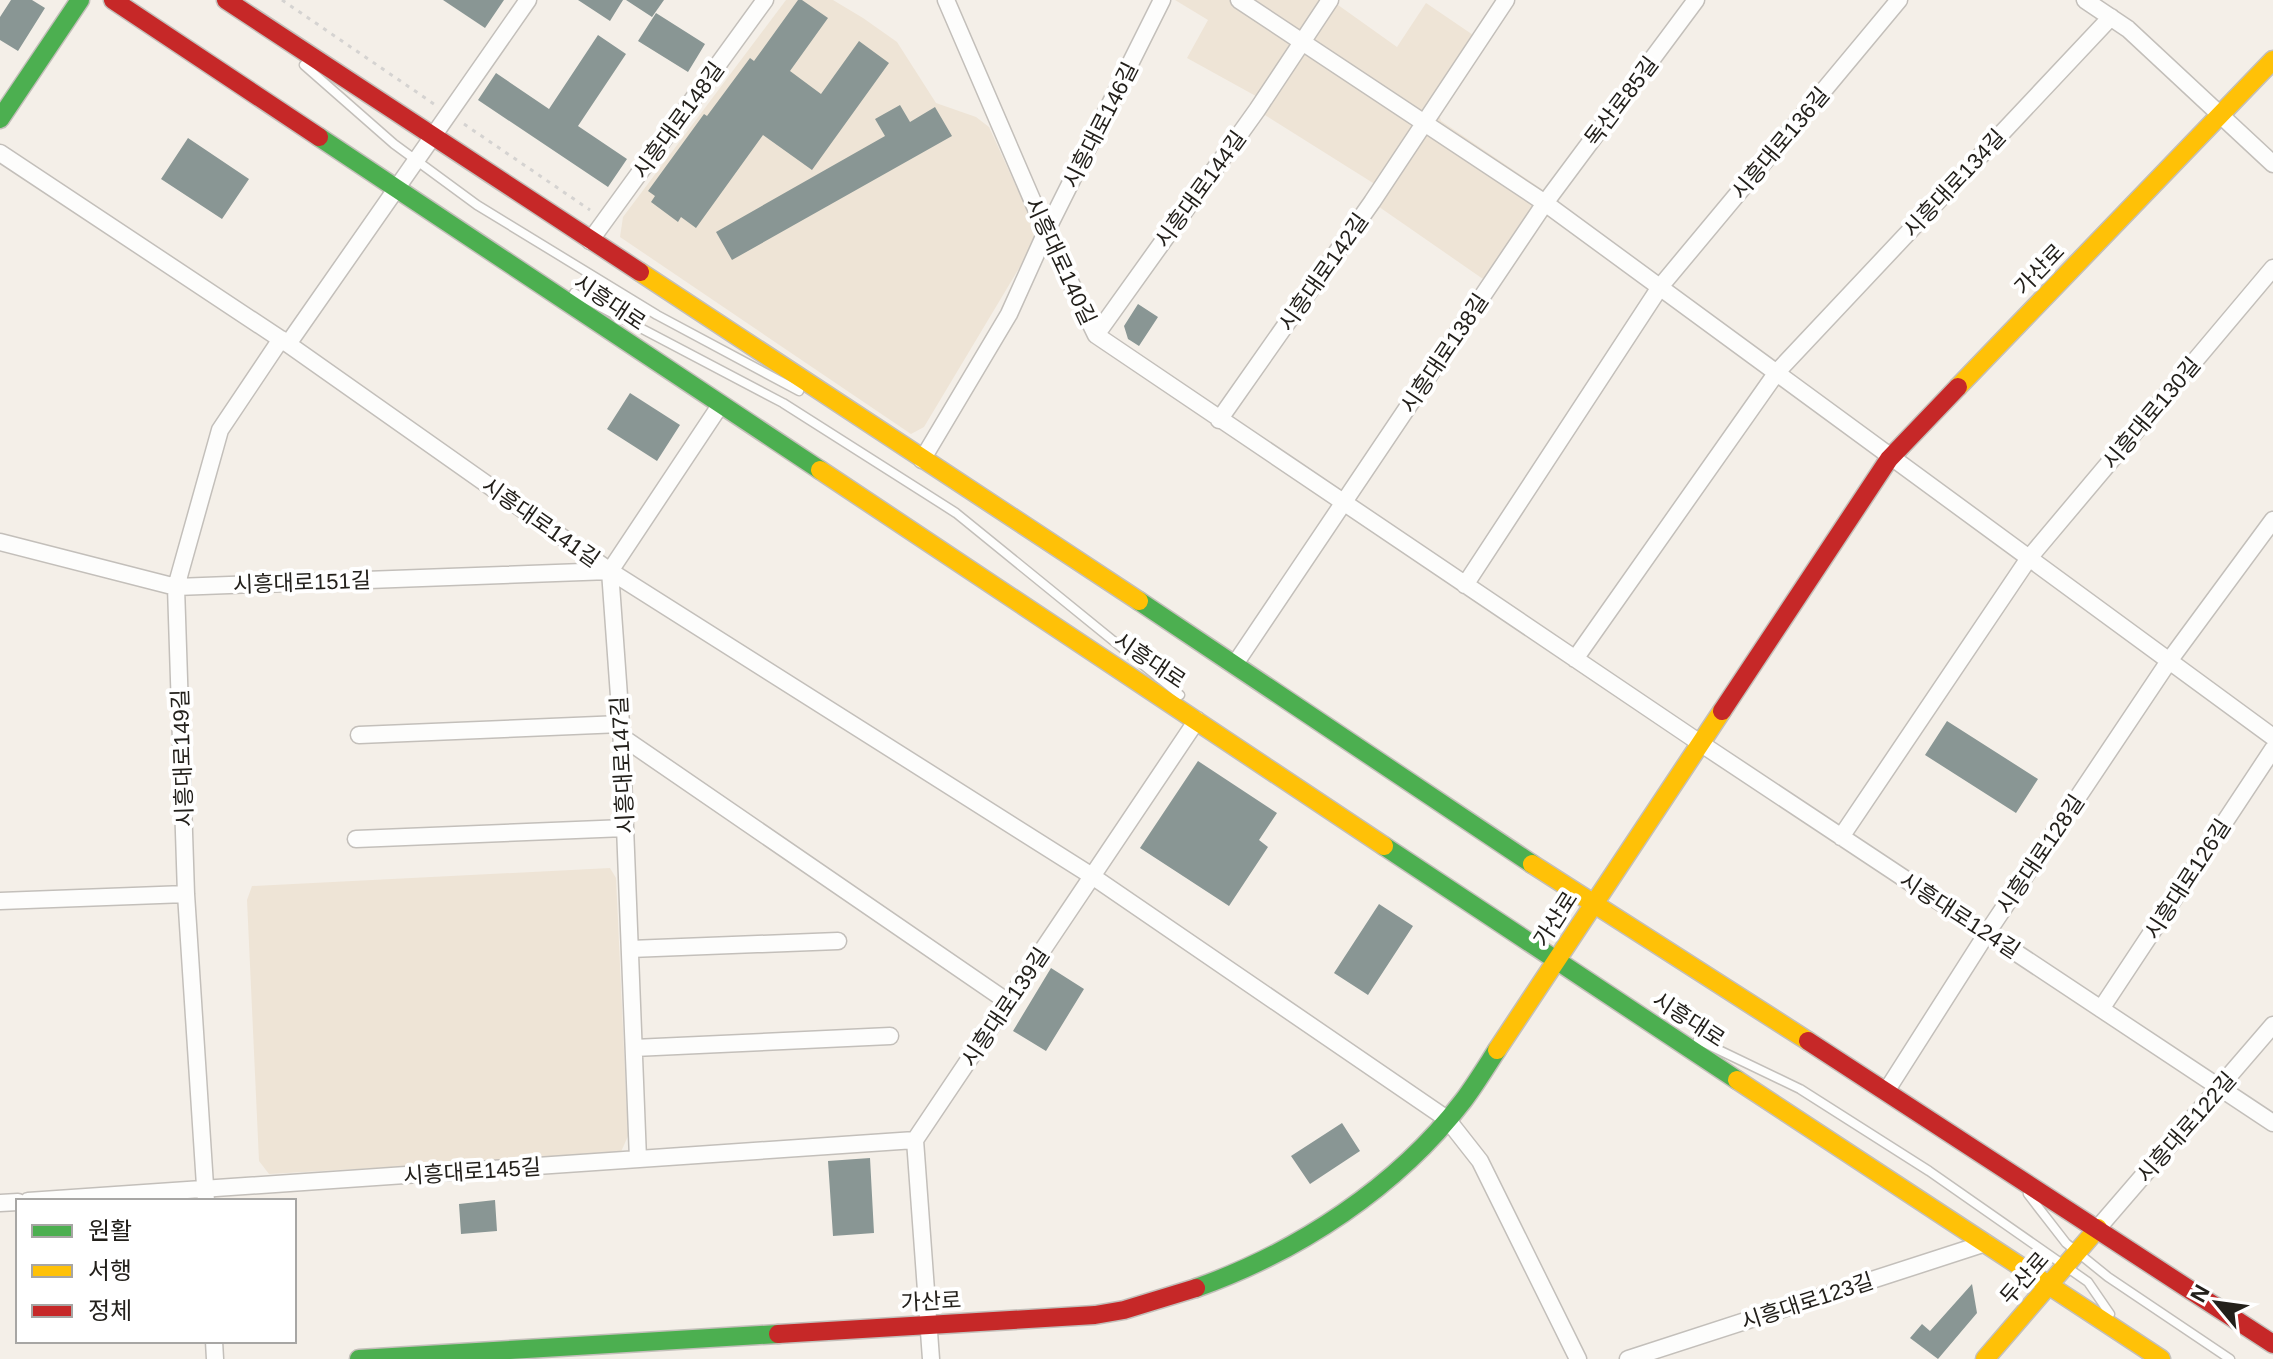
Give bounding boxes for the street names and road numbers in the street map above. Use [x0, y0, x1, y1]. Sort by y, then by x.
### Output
street label: 독산로85길 [1580, 52, 1663, 151]
street label: 시흥대로148길 [628, 57, 729, 183]
street label: 시흥대로146길 [1058, 58, 1143, 192]
street label: 시흥대로136길 [1726, 82, 1834, 204]
street label: 시흥대로134길 [1898, 124, 2011, 242]
street label: 시흥대로144길 [1150, 126, 1251, 252]
street label: 시흥대로140길 [1020, 193, 1101, 329]
street label: 시흥대로142길 [1274, 209, 1373, 336]
street label: 가산로 [2009, 239, 2069, 300]
street label: 시흥대로 [569, 269, 650, 335]
street label: 시흥대로138길 [1395, 289, 1493, 417]
street label: 시흥대로130길 [2097, 352, 2205, 474]
street label: 시흥대로141길 [477, 473, 604, 572]
street label: 시흥대로151길 [233, 568, 371, 597]
street label: 시흥대로 [1109, 627, 1190, 693]
street label: 시흥대로149길 [168, 689, 197, 827]
street label: 시흥대로147길 [606, 695, 639, 834]
street label: 시흥대로128길 [1991, 790, 2089, 918]
street label: 시흥대로126길 [2139, 815, 2235, 944]
street label: 시흥대로124길 [1895, 867, 2024, 963]
street label: 가산로 [1528, 887, 1582, 952]
street label: 시흥대로139길 [956, 943, 1054, 1071]
street label: 시흥대로 [1648, 987, 1729, 1052]
street label: 시흥대로122길 [2132, 1067, 2241, 1188]
street label: 시흥대로145길 [402, 1154, 542, 1189]
street label: 두산로 [1995, 1247, 2054, 1309]
street label: 시흥대로123길 [1738, 1268, 1877, 1335]
street label: 가산로 [900, 1287, 962, 1316]

